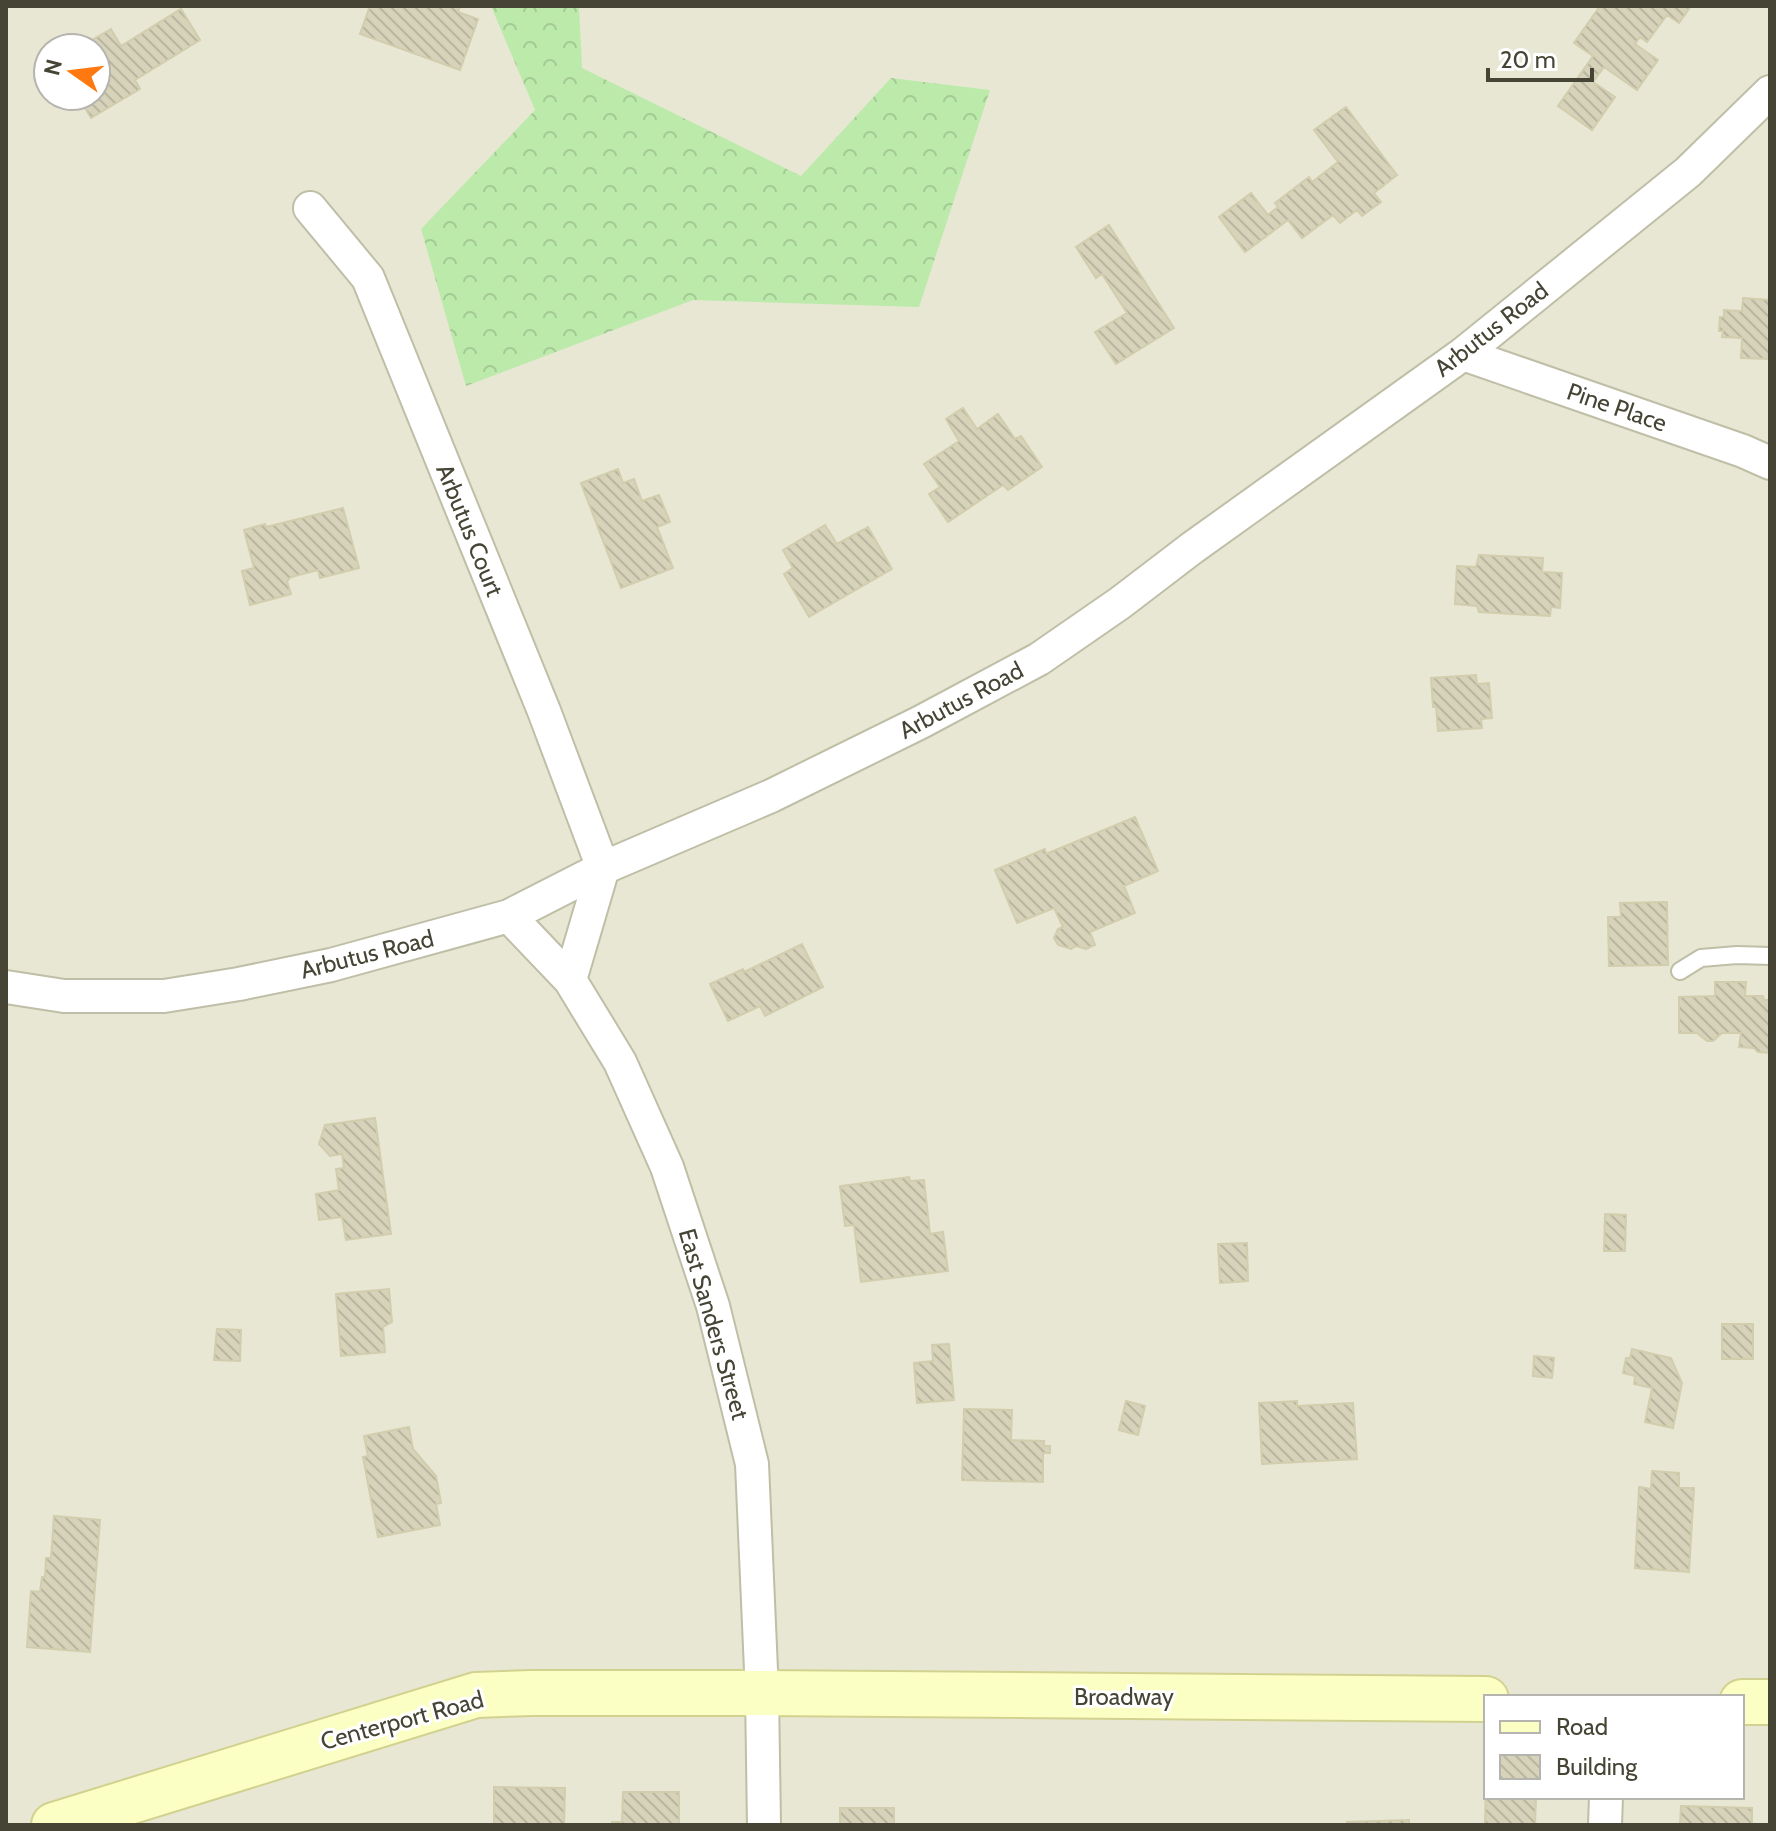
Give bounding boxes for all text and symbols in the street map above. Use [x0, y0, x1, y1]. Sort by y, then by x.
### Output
north arrow [32, 32, 112, 112]
scale bar [1488, 32, 1592, 82]
text: 20 m [1500, 45, 1556, 74]
text: N [38, 56, 68, 78]
street label: Arbutus Road [1428, 276, 1554, 382]
street label: Pine Place [1563, 376, 1671, 438]
street label: Arbutus Court [430, 460, 510, 600]
street label: Arbutus Road [894, 655, 1028, 745]
street label: Arbutus Road [297, 923, 437, 985]
street label: East Sanders Street [673, 1225, 755, 1423]
street label: Broadway [1074, 1682, 1174, 1711]
street label: Centerport Road [317, 1684, 487, 1756]
legend [1484, 1695, 1744, 1799]
text: Road [1556, 1712, 1608, 1741]
text: Building [1556, 1752, 1638, 1781]

